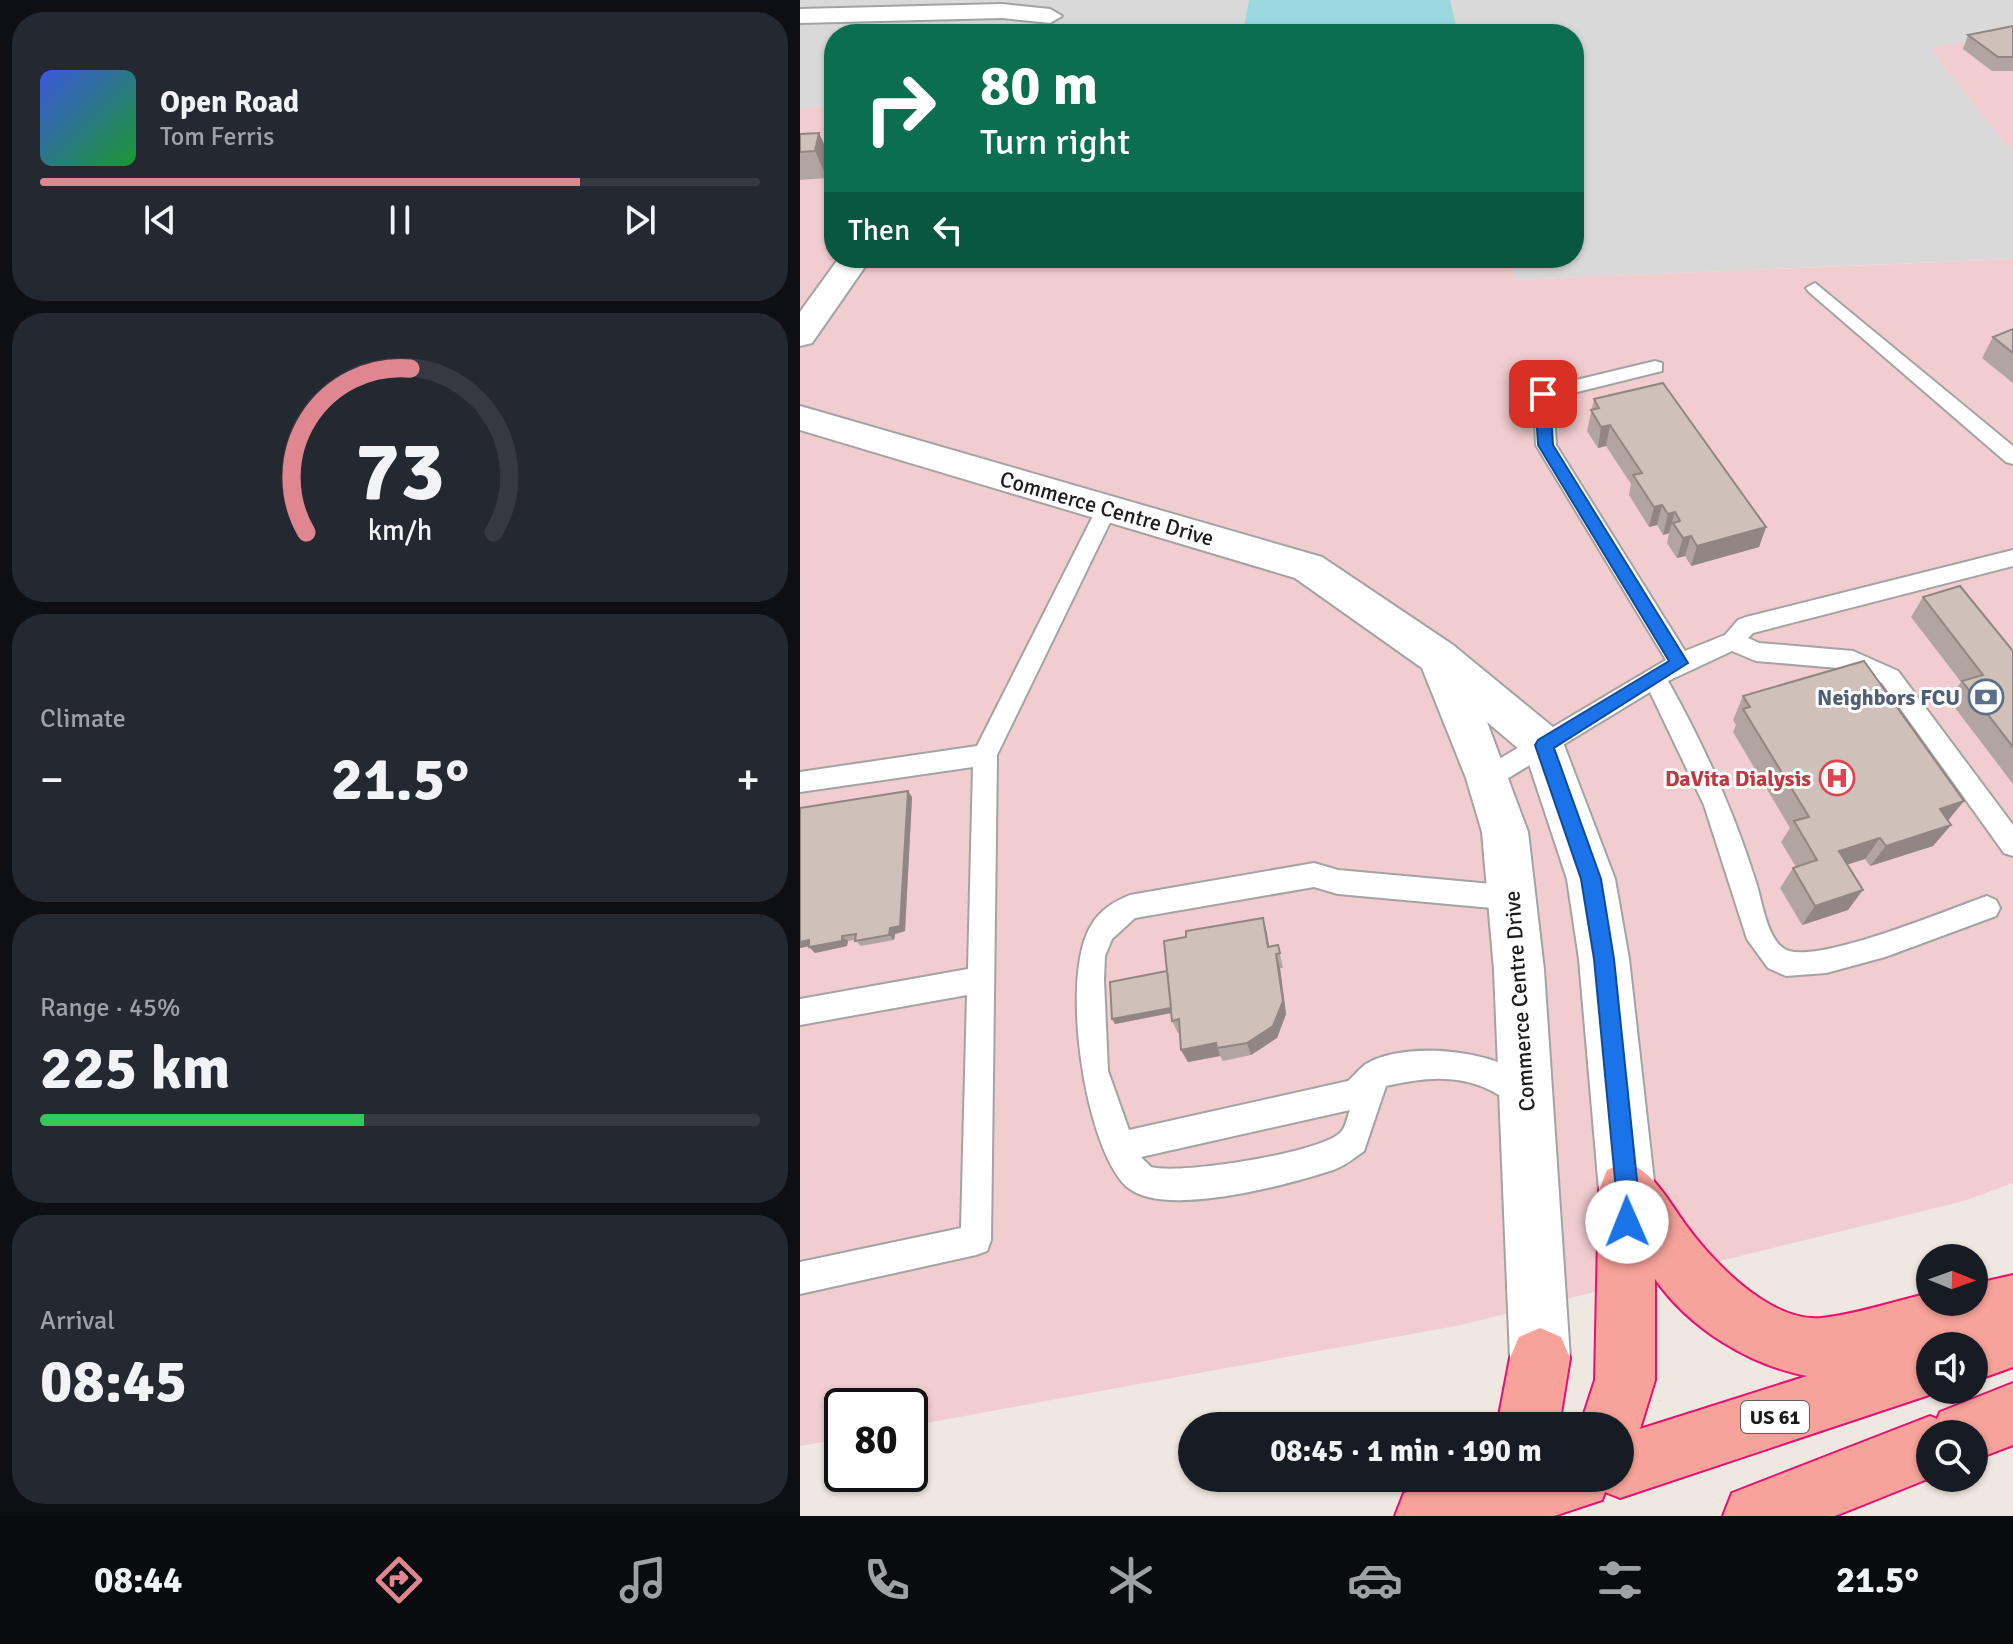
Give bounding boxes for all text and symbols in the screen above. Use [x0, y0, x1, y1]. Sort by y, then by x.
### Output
text: 80 m [980, 51, 1098, 120]
icon: right [848, 56, 952, 160]
text: Open Road [160, 84, 299, 121]
text: Turn right [980, 120, 1130, 165]
text: Tom Ferris [160, 121, 274, 153]
icon: previous [138, 198, 182, 242]
icon: pause [378, 198, 422, 242]
icon: next [618, 198, 662, 242]
icon: left [926, 208, 970, 252]
text: Then [848, 212, 910, 249]
pin [1509, 360, 1577, 428]
icon: arrive [1521, 372, 1565, 416]
text: 73 [355, 421, 445, 523]
street label: Commerce Centre Drive [997, 465, 1217, 552]
text: km/h [368, 513, 432, 548]
bank icon: Neighbors FCU [1967, 678, 2005, 716]
place label: Neighbors FCU [1817, 684, 1960, 711]
text: Climate [40, 703, 126, 735]
text: 21.5° [331, 743, 469, 817]
text: − [40, 753, 64, 807]
text: + [736, 753, 760, 807]
hospital icon: DaVita Dialysis [1818, 759, 1856, 797]
place label: DaVita Dialysis [1665, 765, 1811, 792]
street label: Commerce Centre Drive [1498, 890, 1541, 1112]
text: Range · 45% [40, 992, 181, 1024]
text: 225 km [40, 1032, 230, 1106]
position arrow [1585, 1180, 1669, 1264]
north arrow [1916, 1244, 1988, 1316]
map controls [1916, 1244, 1988, 1492]
text: Arrival [40, 1305, 115, 1337]
button: sound [1916, 1332, 1988, 1404]
text: 08:45 [40, 1345, 187, 1419]
speed limit sign: 80 [824, 1388, 928, 1492]
road number: US 61 [1741, 1401, 1809, 1433]
button: search [1916, 1420, 1988, 1492]
text: 08:45 · 1 min · 190 m [1270, 1433, 1542, 1470]
icon: directions [371, 1552, 427, 1608]
icon: music [615, 1552, 671, 1608]
icon: phone [859, 1552, 915, 1608]
icon: climate [1103, 1552, 1159, 1608]
icon: car [1347, 1552, 1403, 1608]
icon: filters [1592, 1552, 1648, 1608]
text: 08:44 [94, 1558, 182, 1603]
text: 21.5° [1836, 1558, 1919, 1603]

